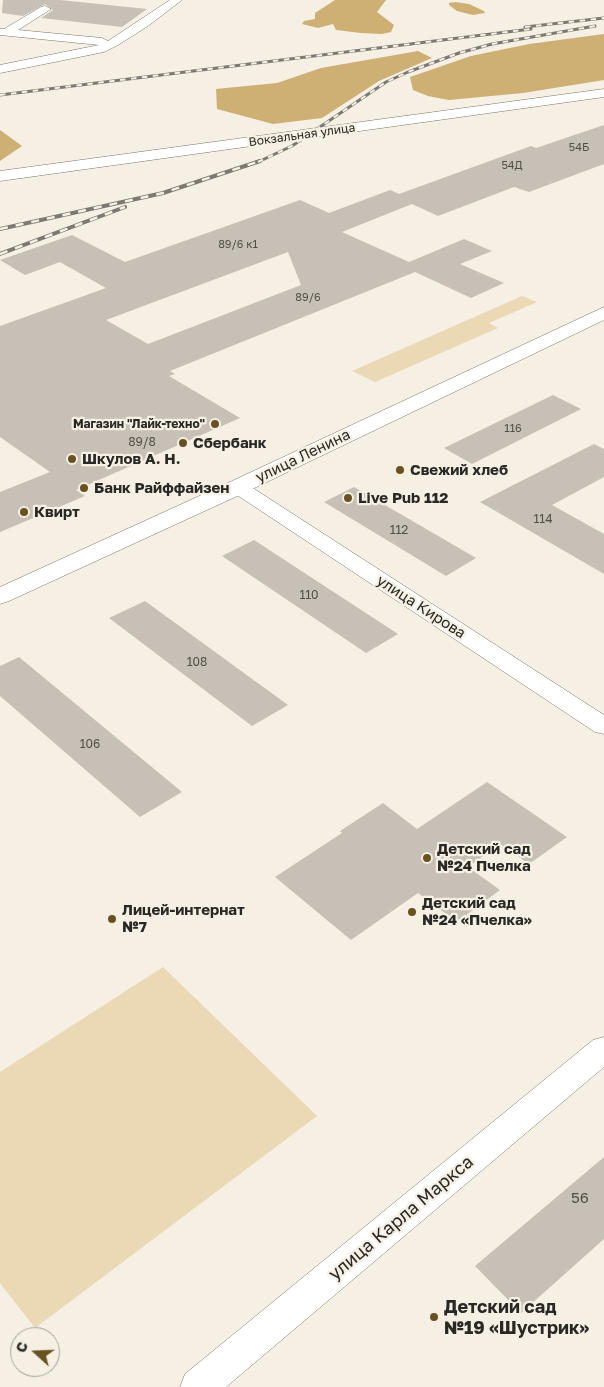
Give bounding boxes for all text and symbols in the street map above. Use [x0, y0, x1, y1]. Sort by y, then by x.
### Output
street label: Вокзальная улица [248, 120, 356, 150]
house number: 54Б [569, 141, 589, 155]
house number: 54Д [501, 159, 523, 173]
house number: 89/6 к1 [218, 238, 258, 252]
house number: 89/6 [295, 291, 321, 305]
place label: Магазин "Лайк-техно" [73, 417, 205, 431]
marker: Магазин "Лайк-техно" [209, 418, 221, 430]
house number: 116 [504, 422, 522, 436]
street label: улица Ленина [253, 425, 353, 487]
place label: Сбербанк [193, 434, 266, 452]
house number: 89/8 [128, 435, 156, 449]
marker: Сбербанк [177, 437, 189, 449]
place label: Шкулов А. Н. [82, 450, 180, 468]
marker: Шкулов А. Н. [66, 453, 78, 465]
place label: Свежий хлеб [410, 461, 508, 479]
marker: Свежий хлеб [394, 464, 406, 476]
place label: Банк Райффайзен [94, 479, 229, 497]
marker: Банк Райффайзен [78, 482, 90, 494]
place label: Live Pub 112 [358, 489, 449, 507]
marker: Live Pub 112 [342, 492, 354, 504]
place label: Квирт [34, 503, 80, 521]
marker: Квирт [18, 506, 30, 518]
house number: 114 [534, 512, 552, 526]
house number: 112 [390, 523, 408, 537]
street label: улица Кирова [373, 572, 469, 642]
house number: 110 [299, 588, 319, 602]
house number: 108 [187, 655, 207, 669]
house number: 106 [80, 737, 100, 751]
place label: Детский сад №24 Пчелка [437, 840, 531, 875]
marker: Детский сад №24 Пчелка [421, 852, 433, 864]
place label: Детский сад №24 «Пчелка» [422, 894, 532, 929]
place label: Лицей-интернат №7 [122, 901, 245, 936]
marker: Детский сад №24 «Пчелка» [406, 906, 418, 918]
marker: Лицей-интернат №7 [106, 913, 118, 925]
street label: улица Карла Маркса [324, 1151, 478, 1285]
house number: 56 [571, 1189, 589, 1207]
place label: Детский сад №19 «Шустрик» [444, 1296, 589, 1338]
marker: Детский сад №19 «Шустрик» [428, 1311, 440, 1323]
north arrow [10, 1327, 60, 1377]
text: С [12, 1339, 31, 1355]

